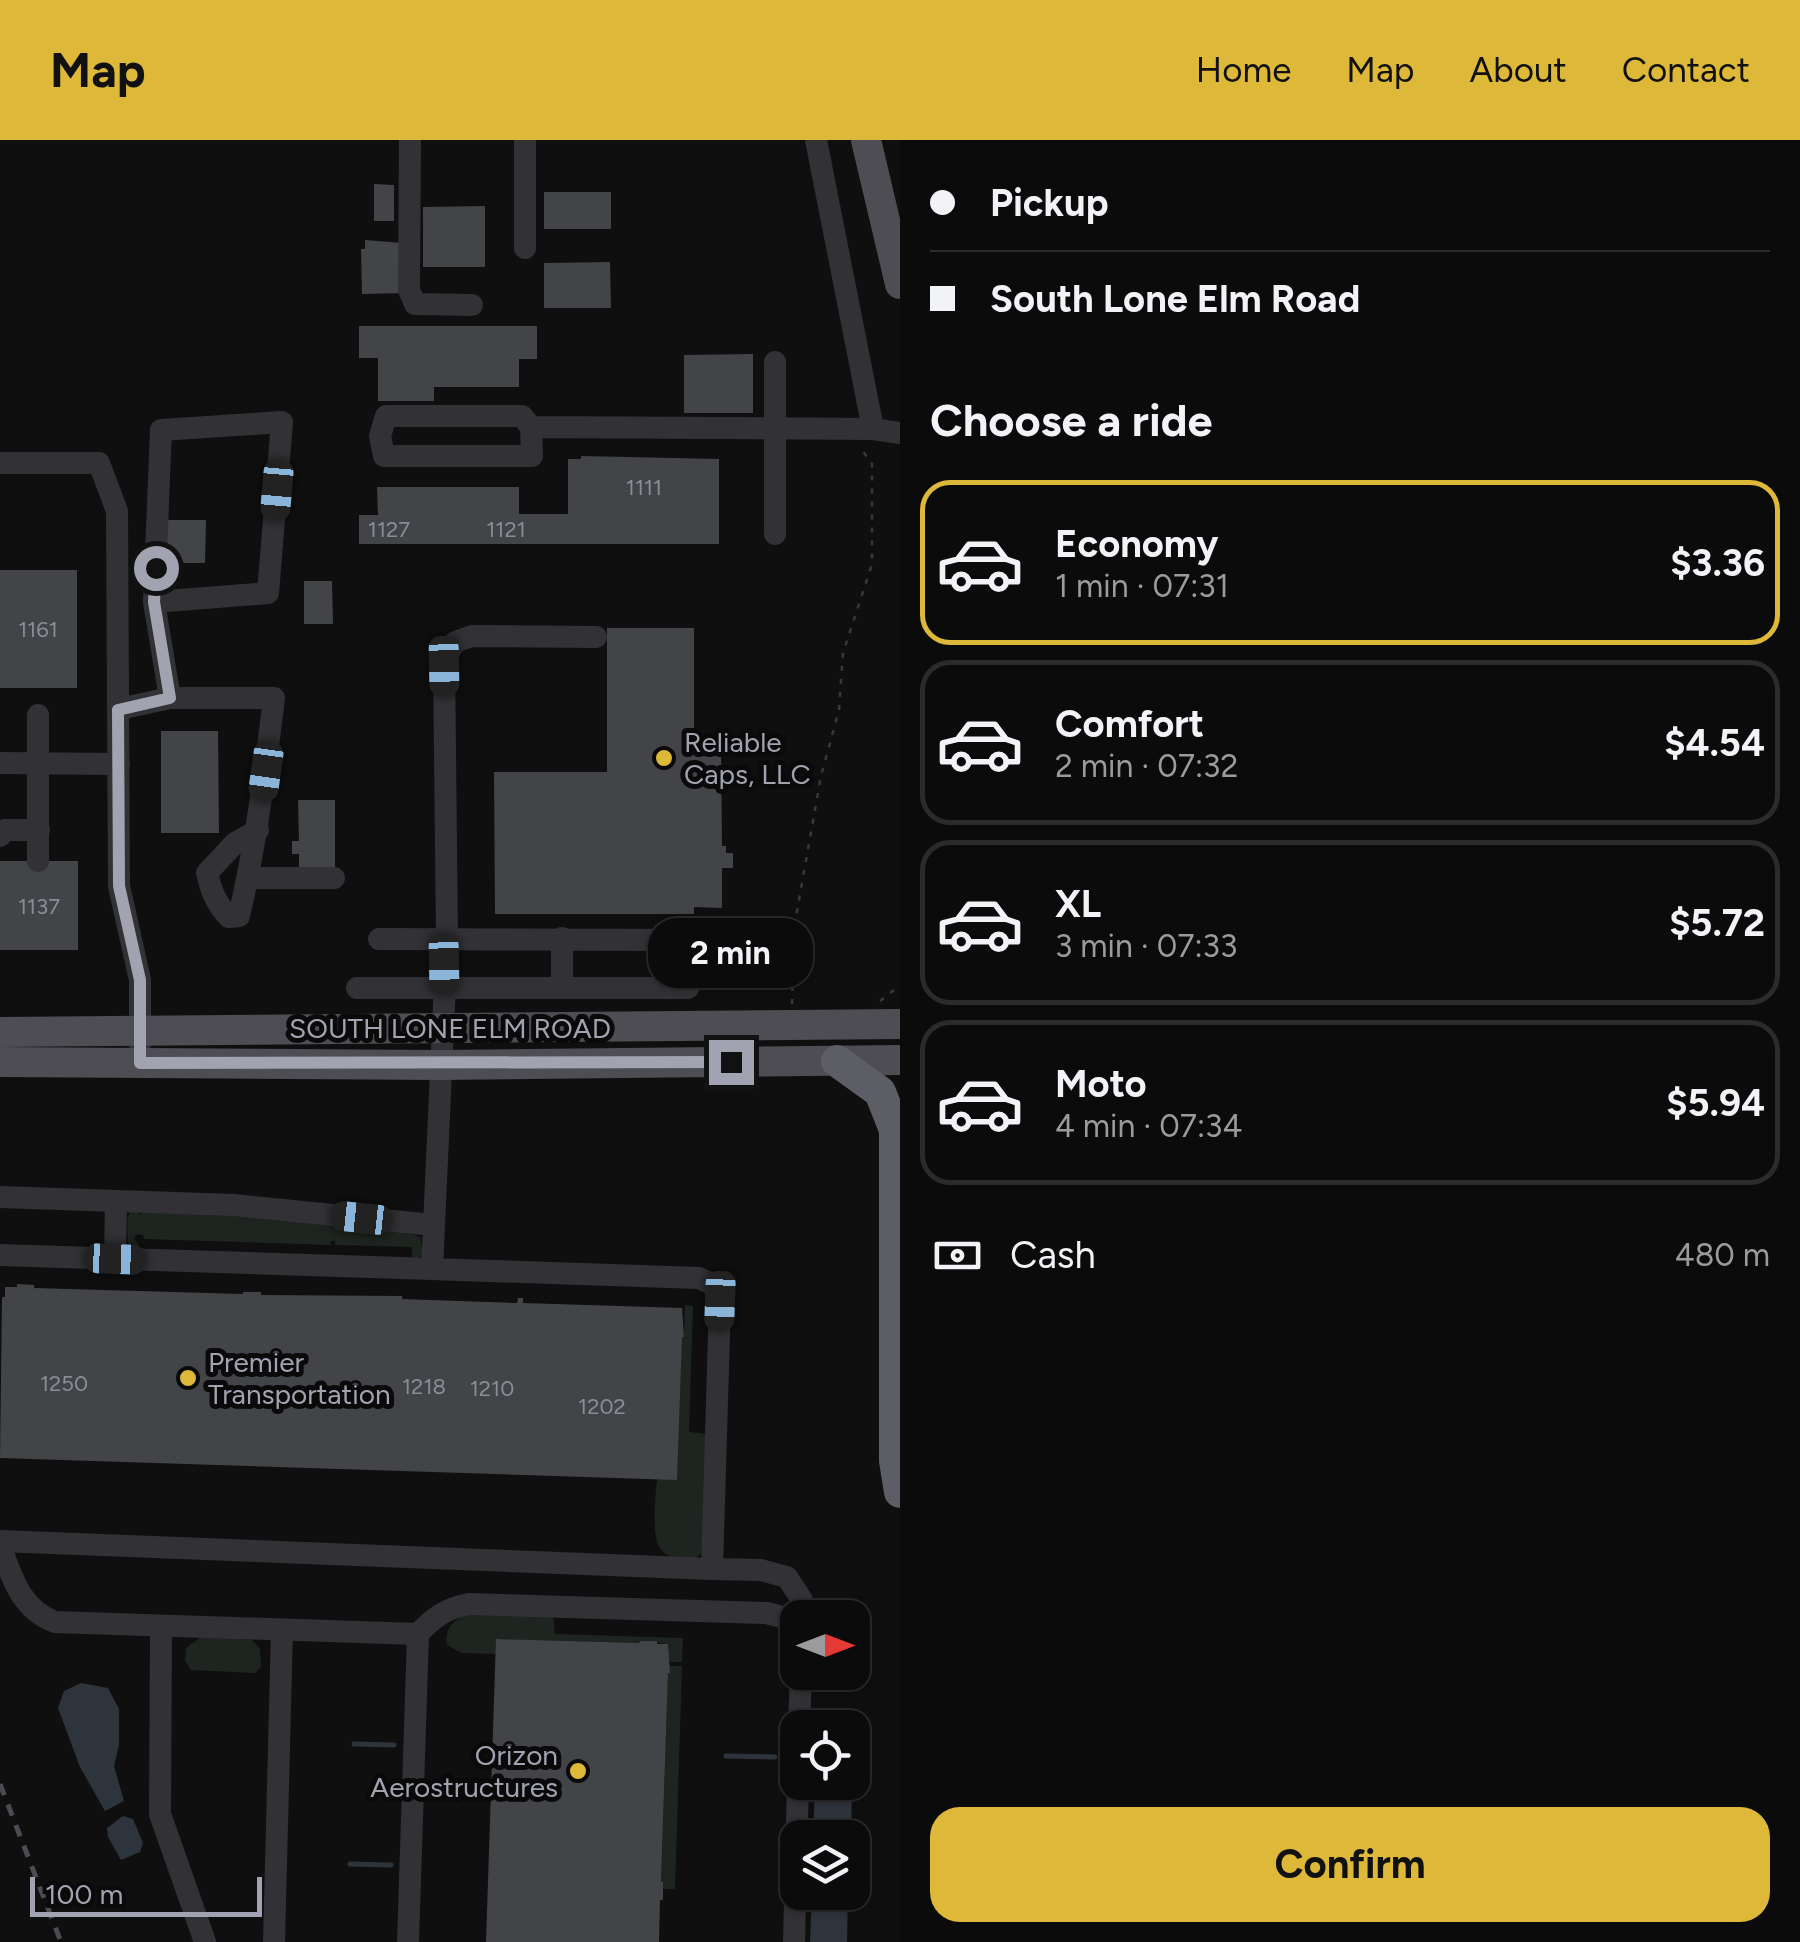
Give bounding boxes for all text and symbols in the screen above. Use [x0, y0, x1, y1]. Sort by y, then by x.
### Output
text: Map [50, 41, 146, 99]
text: Home [1196, 49, 1291, 91]
text: Map [1346, 49, 1415, 91]
text: About [1470, 49, 1567, 91]
text: Contact [1622, 49, 1750, 91]
text: Pickup [990, 180, 1108, 226]
text: South Lone Elm Road [990, 276, 1360, 322]
text: Choose a ride [930, 393, 1212, 447]
car [259, 459, 295, 521]
house number: 1111 [626, 474, 662, 501]
house number: 1127 [368, 516, 410, 543]
house number: 1121 [486, 516, 526, 543]
icon: car [935, 518, 1025, 608]
text: Economy [1055, 521, 1218, 567]
text: $3.36 [1670, 540, 1765, 586]
route start [134, 546, 179, 591]
text: 1 min · 07:31 [1055, 567, 1229, 605]
house number: 1161 [18, 616, 58, 643]
car [428, 636, 460, 696]
icon: car [935, 698, 1025, 788]
text: Comfort [1055, 701, 1204, 747]
text: $4.54 [1664, 720, 1765, 766]
place label: Reliable Caps, LLC [684, 725, 811, 791]
car [247, 739, 285, 803]
marker: Reliable Caps, LLC [653, 747, 675, 769]
text: 2 min · 07:32 [1055, 747, 1238, 785]
icon: car [935, 878, 1025, 968]
text: XL [1055, 881, 1101, 927]
house number: 1137 [18, 893, 60, 920]
text: $5.72 [1669, 900, 1765, 946]
callout: 2 min [648, 917, 814, 987]
text: 3 min · 07:33 [1055, 927, 1237, 965]
car [428, 934, 460, 994]
text: 2 min [690, 934, 771, 972]
street label: SOUTH LONE ELM ROAD [289, 1011, 611, 1045]
route end [709, 1040, 754, 1085]
icon: car [935, 1058, 1025, 1148]
text: Moto [1055, 1061, 1147, 1107]
text: $5.94 [1666, 1080, 1765, 1126]
text: 4 min · 07:34 [1055, 1107, 1242, 1145]
car [330, 1200, 392, 1236]
icon: cash [930, 1228, 985, 1283]
text: Cash [1010, 1232, 1096, 1278]
text: 480 m [1675, 1236, 1770, 1274]
car [84, 1243, 146, 1275]
car [704, 1270, 736, 1332]
place label: Premier Transportation [208, 1345, 391, 1411]
marker: Premier Transportation [177, 1367, 199, 1389]
house number: 1250 [40, 1370, 88, 1397]
house number: 1218 [402, 1373, 446, 1400]
house number: 1210 [470, 1375, 514, 1402]
house number: 1202 [578, 1393, 626, 1420]
north arrow [780, 1600, 870, 1690]
map controls [780, 1600, 870, 1910]
button: locate [780, 1710, 870, 1800]
place label: Orizon Aerostructures [370, 1738, 558, 1804]
marker: Orizon Aerostructures [567, 1760, 589, 1782]
button: Confirm [930, 1807, 1770, 1922]
button: layers [780, 1820, 870, 1910]
scale bar [30, 1872, 262, 1916]
text: 100 m [45, 1877, 123, 1911]

